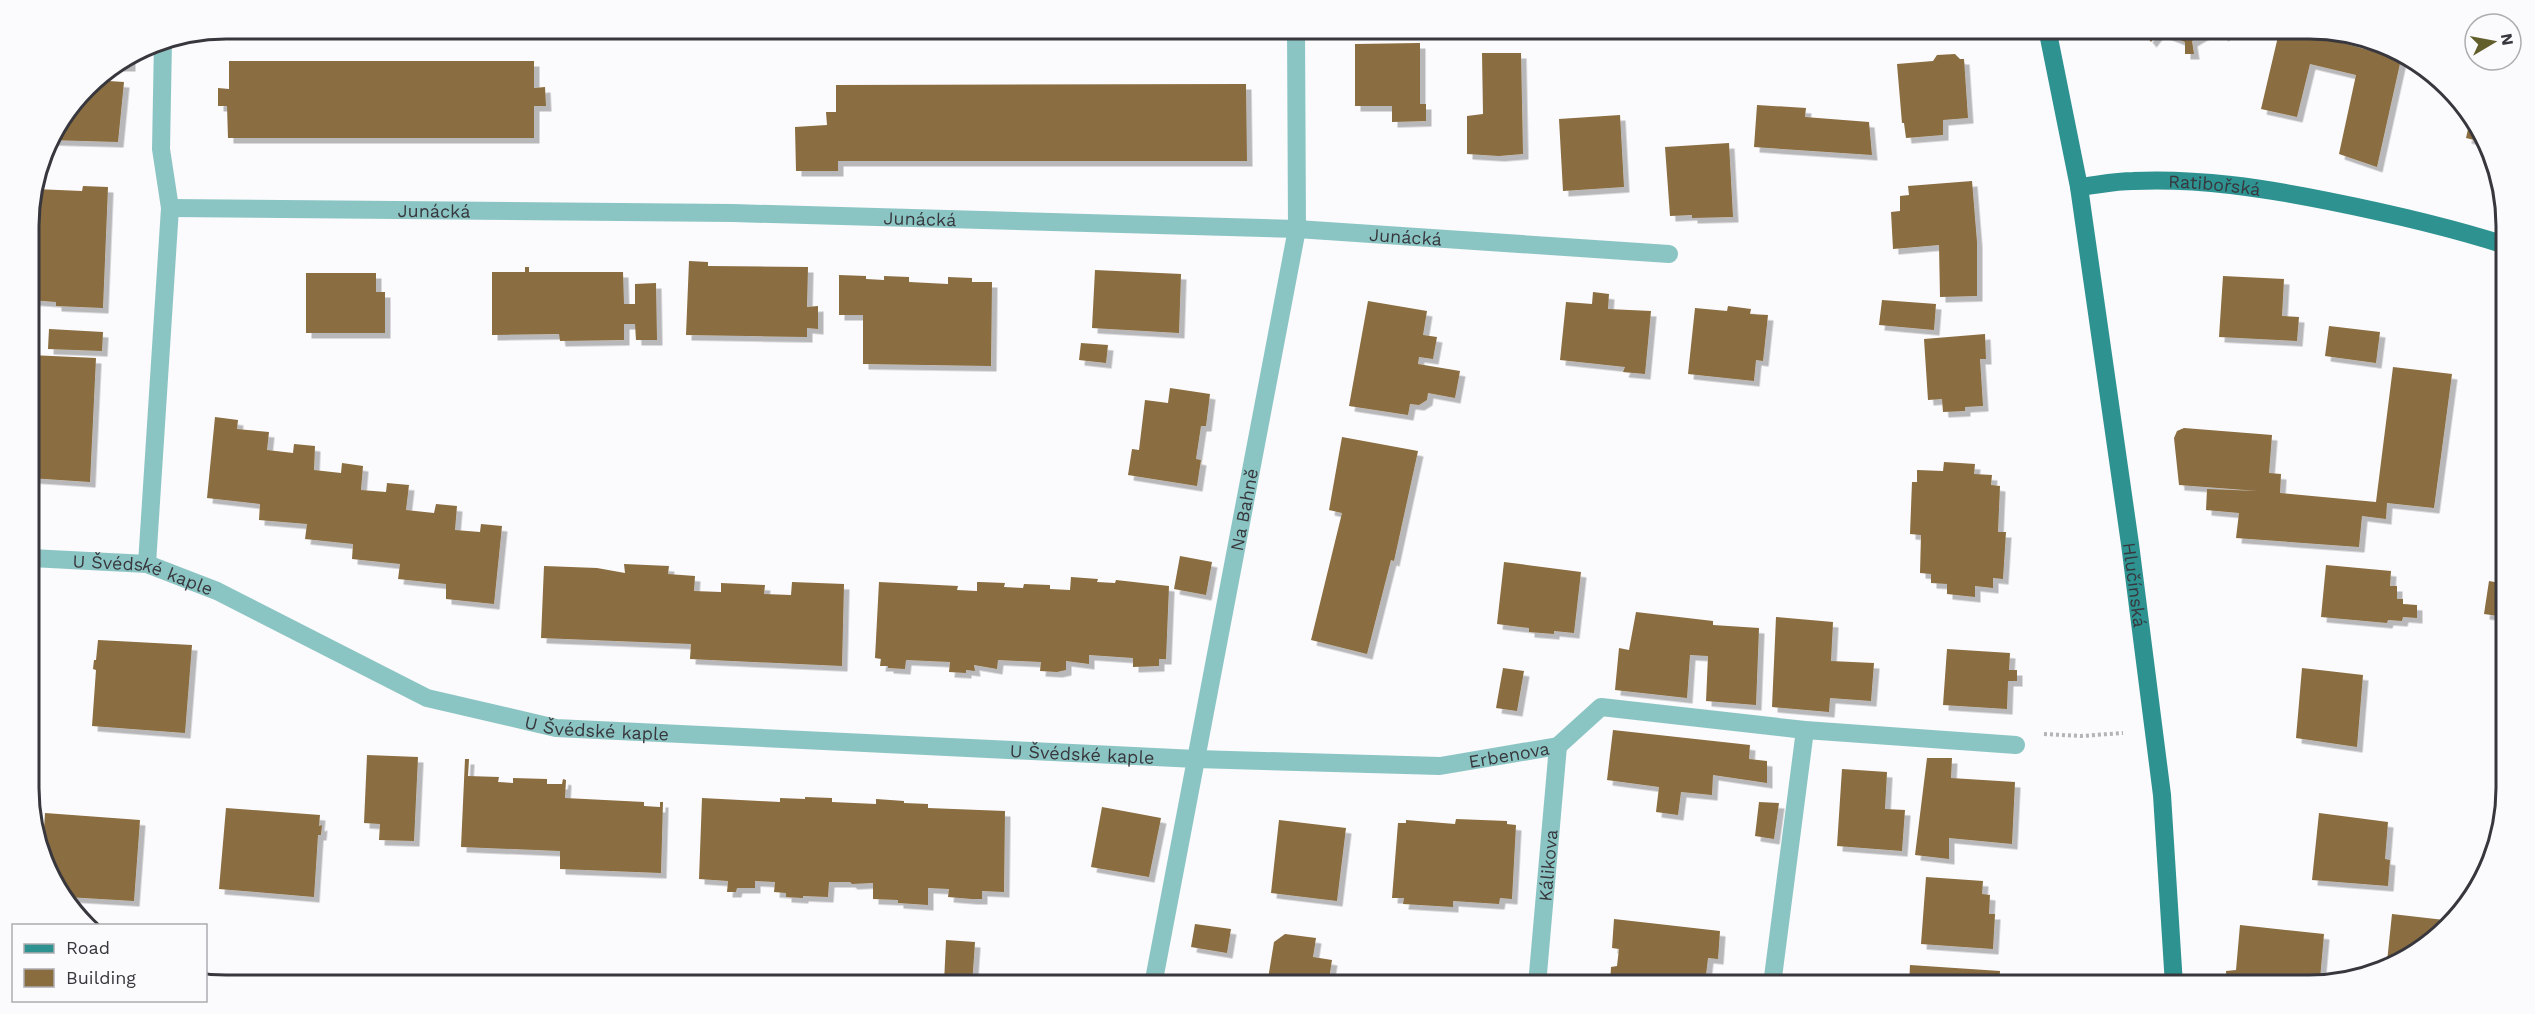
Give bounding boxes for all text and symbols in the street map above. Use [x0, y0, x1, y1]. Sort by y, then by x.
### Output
north arrow [2463, 12, 2523, 72]
text: N [2497, 32, 2518, 47]
street label: Ratibořská [2168, 170, 2262, 199]
street label: Junácká [397, 200, 470, 221]
street label: Junácká [883, 207, 957, 230]
street label: Junácká [1368, 223, 1443, 249]
street label: Na Bahně [1225, 466, 1262, 553]
street label: Hlučínská [2119, 541, 2151, 629]
street label: U Švédské kaple [72, 550, 216, 599]
street label: U Švédské kaple [523, 711, 669, 744]
street label: Erbenova [1467, 737, 1551, 772]
street label: U Švédské kaple [1009, 739, 1155, 767]
street label: Kálikova [1534, 829, 1561, 902]
legend [12, 924, 207, 1002]
text: Road [66, 937, 110, 958]
text: Building [66, 967, 136, 988]

